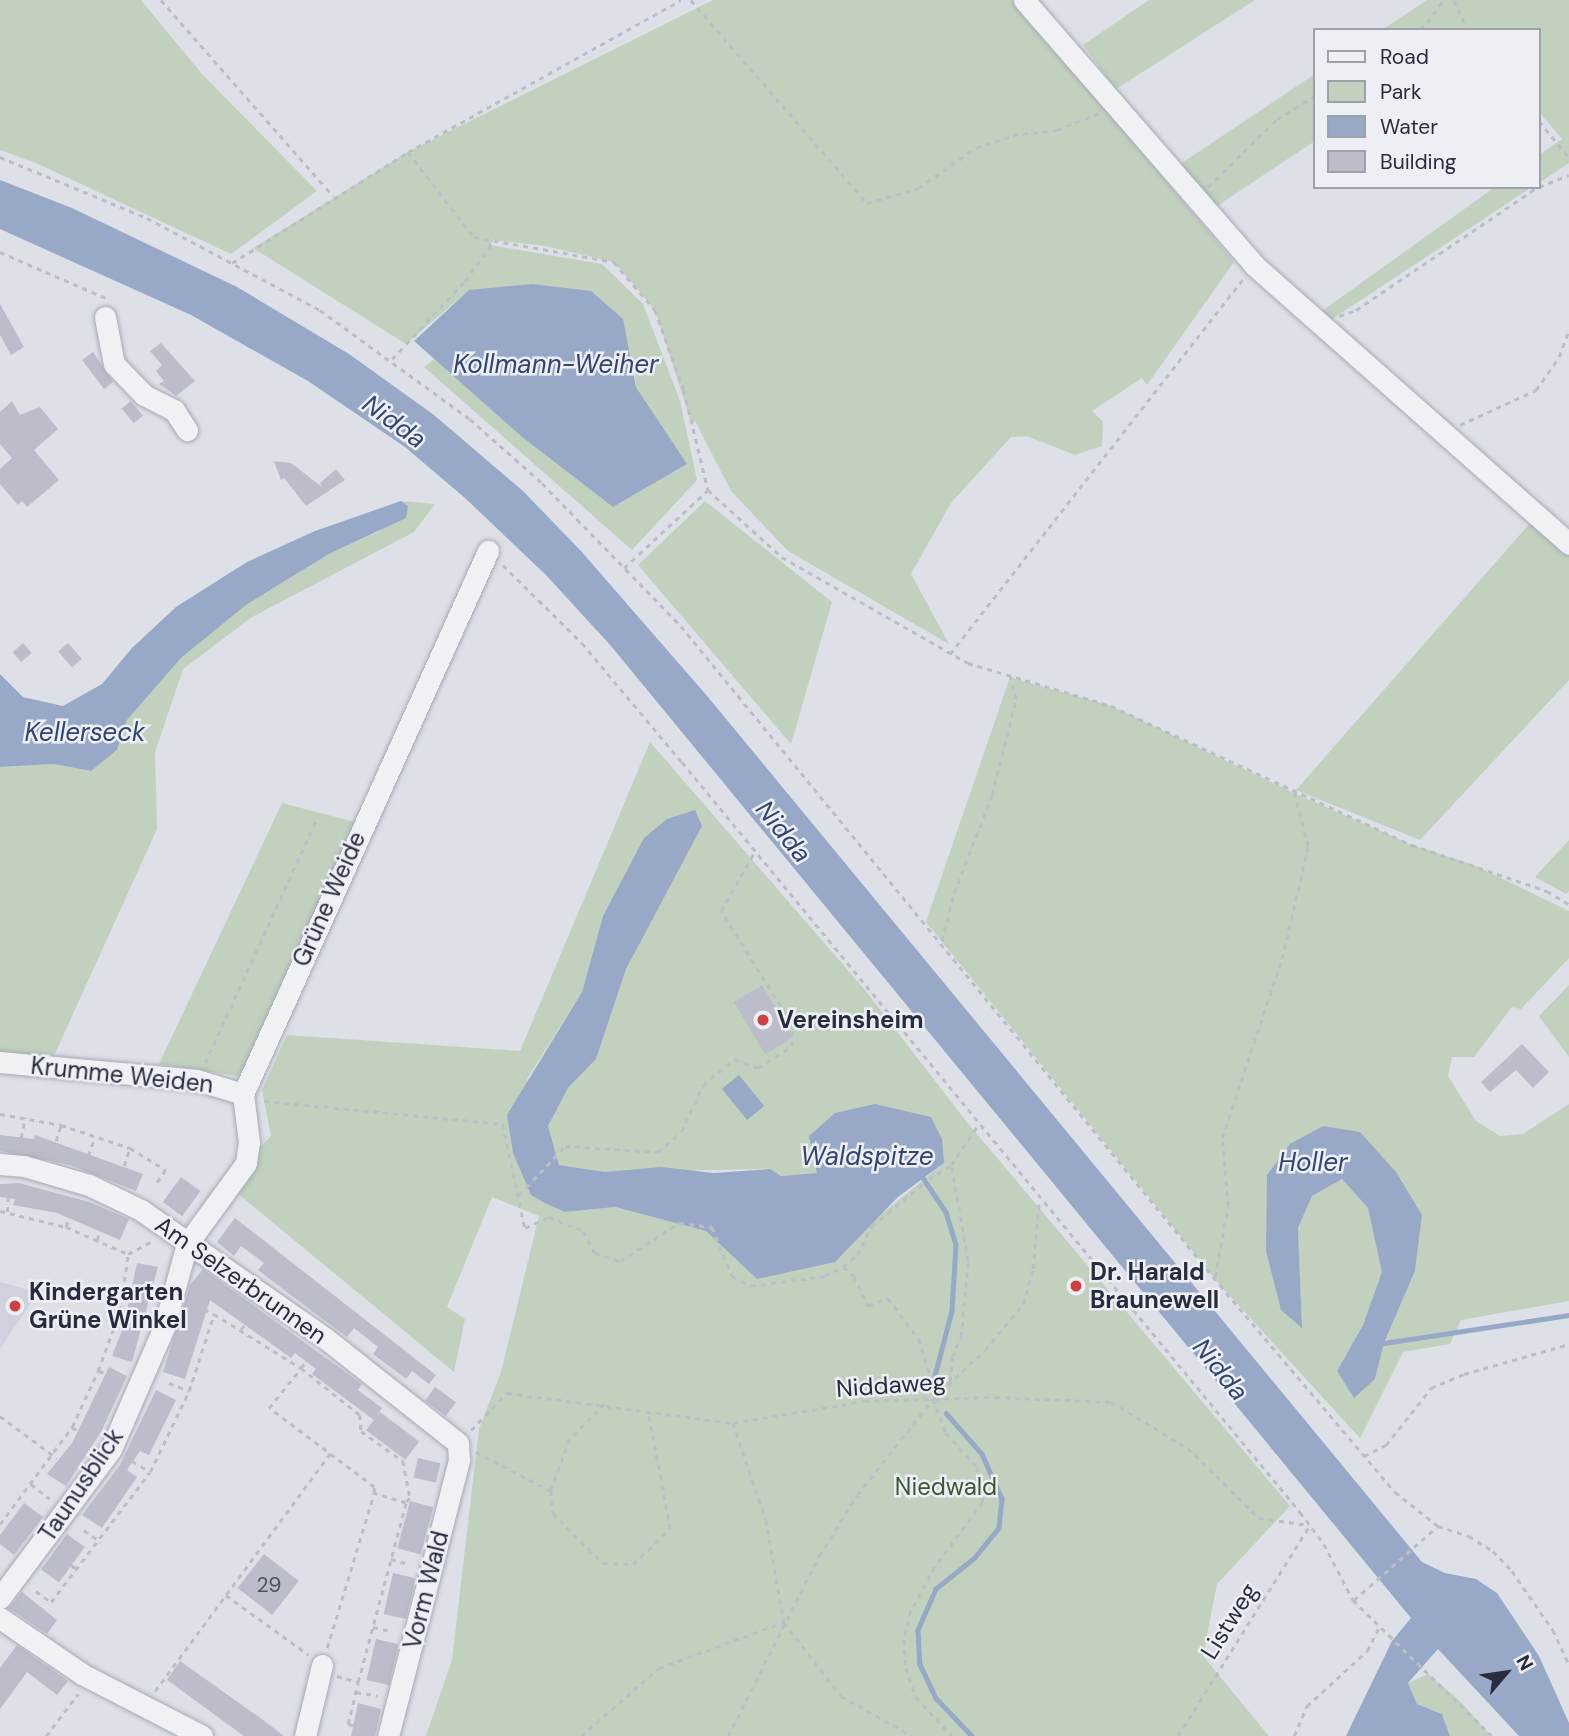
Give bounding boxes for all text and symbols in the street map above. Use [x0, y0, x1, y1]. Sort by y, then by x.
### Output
legend [1314, 28, 1541, 189]
text: Road [1380, 43, 1429, 71]
text: Park [1380, 78, 1421, 106]
text: Water [1380, 113, 1438, 141]
text: Building [1380, 148, 1456, 176]
water label: Kollmann-Weiher [453, 349, 659, 381]
water label: Nidda [356, 389, 432, 455]
water label: Kellerseck [25, 717, 145, 749]
water label: Nidda [749, 795, 817, 869]
street label: Grüne Weide [286, 827, 372, 971]
place label: Vereinsheim [777, 1006, 924, 1034]
marker: Vereinsheim [755, 1012, 771, 1028]
street label: Krumme Weiden [29, 1051, 215, 1099]
water label: Waldspitze [800, 1141, 934, 1173]
water label: Holler [1278, 1147, 1348, 1179]
street label: Am Selzerbrunnen [150, 1210, 332, 1350]
place label: Dr. Harald Braunewell [1090, 1258, 1219, 1314]
place label: Kindergarten Grüne Winkel [29, 1278, 187, 1334]
marker: Dr. Harald Braunewell [1068, 1278, 1084, 1294]
marker: Kindergarten Grüne Winkel [7, 1298, 23, 1314]
water label: Nidda [1186, 1333, 1254, 1407]
street label: Niddaweg [835, 1367, 947, 1403]
street label: Taunusblick [33, 1423, 129, 1547]
park label: Niedwald [895, 1473, 997, 1501]
street label: Vorm Wald [397, 1528, 455, 1652]
house number: 29 [256, 1572, 282, 1598]
street label: Listweg [1194, 1578, 1264, 1664]
north arrow [1471, 1638, 1541, 1708]
text: N [1511, 1650, 1539, 1675]

